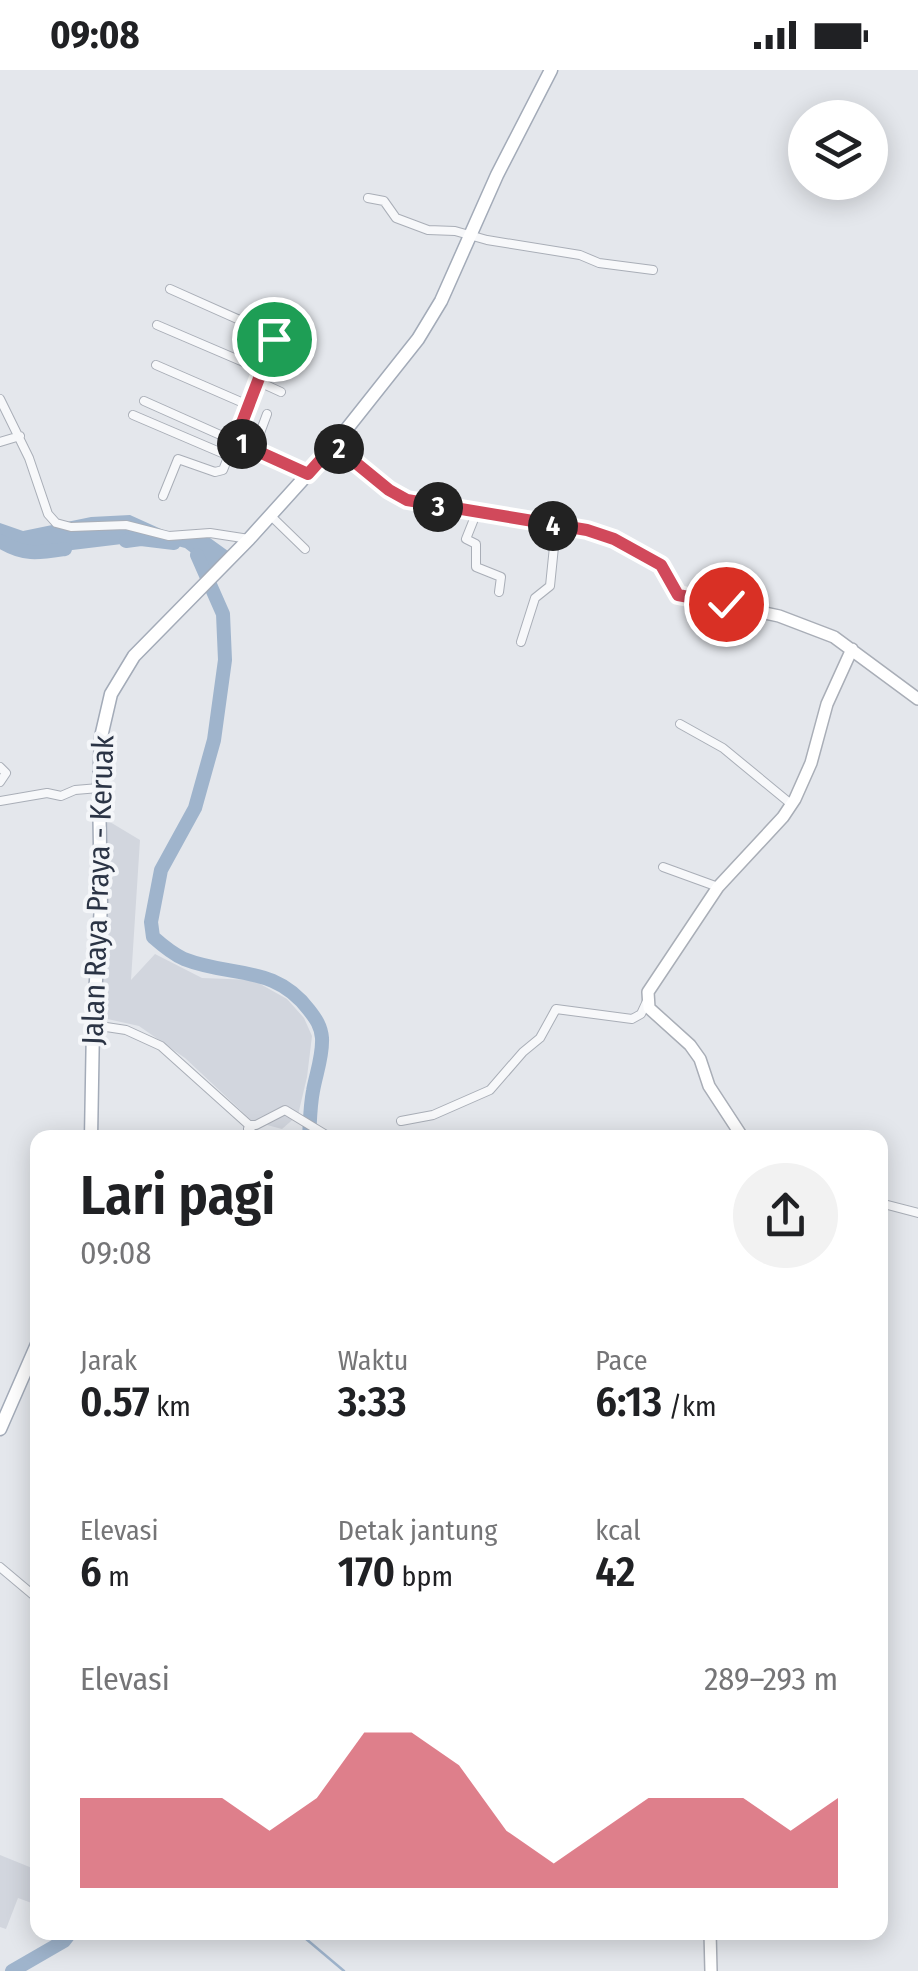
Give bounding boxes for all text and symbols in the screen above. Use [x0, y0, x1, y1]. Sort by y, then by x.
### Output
text: 09:08 [50, 12, 140, 58]
map controls [788, 100, 888, 200]
button: layers [788, 100, 888, 200]
pin [232, 297, 317, 382]
icon: arrive [247, 312, 302, 367]
pin: 1 [217, 419, 267, 469]
pin: 2 [314, 424, 364, 474]
text: 1 [236, 427, 248, 460]
text: 2 [333, 432, 345, 465]
pin: 3 [413, 482, 463, 532]
text: 3 [431, 490, 445, 523]
pin: 4 [528, 501, 578, 551]
text: 4 [546, 509, 560, 542]
pin [684, 562, 769, 647]
icon: check [699, 577, 754, 632]
street label: Jalan Raya Praya - Keruak [75, 735, 121, 1045]
text: Lari pagi [80, 1163, 275, 1229]
button: share [733, 1163, 838, 1268]
text: 09:08 [80, 1234, 151, 1272]
text: Jarak [80, 1344, 137, 1377]
text: Waktu [338, 1344, 408, 1377]
text: Pace [595, 1344, 648, 1377]
text: 0.57 [80, 1377, 150, 1427]
text: 3:33 [338, 1377, 407, 1427]
text: 6:13 [595, 1377, 662, 1427]
text: km [150, 1390, 191, 1423]
text: /km [662, 1390, 716, 1423]
text: Elevasi [80, 1514, 159, 1547]
text: Detak jantung [338, 1514, 497, 1547]
text: kcal [595, 1514, 641, 1547]
text: 6 [80, 1547, 102, 1597]
text: 170 [338, 1547, 395, 1597]
text: 42 [595, 1547, 635, 1597]
text: m [102, 1560, 130, 1593]
text: bpm [395, 1560, 453, 1593]
text: Elevasi [80, 1660, 170, 1698]
text: 289–293 m [704, 1660, 838, 1698]

